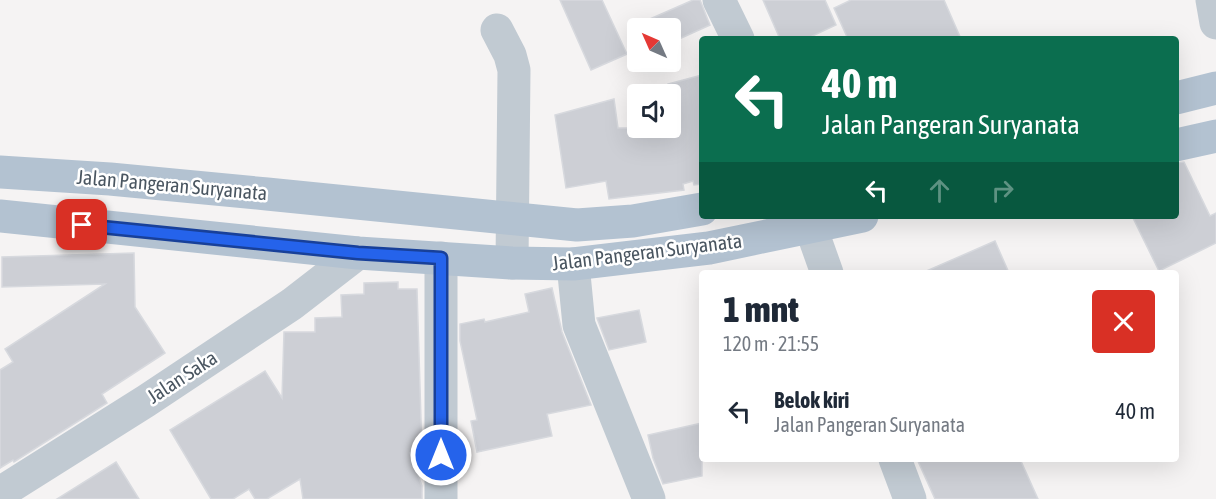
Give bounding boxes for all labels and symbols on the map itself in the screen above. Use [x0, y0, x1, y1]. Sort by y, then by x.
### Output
north arrow [627, 18, 681, 72]
street label: Jalan Pangeran Suryanata [76, 165, 268, 204]
pin [56, 199, 107, 250]
street label: Jalan Pangeran Suryanata [551, 228, 743, 275]
street label: Jalan Saka [143, 346, 221, 408]
position arrow [409, 423, 473, 487]

